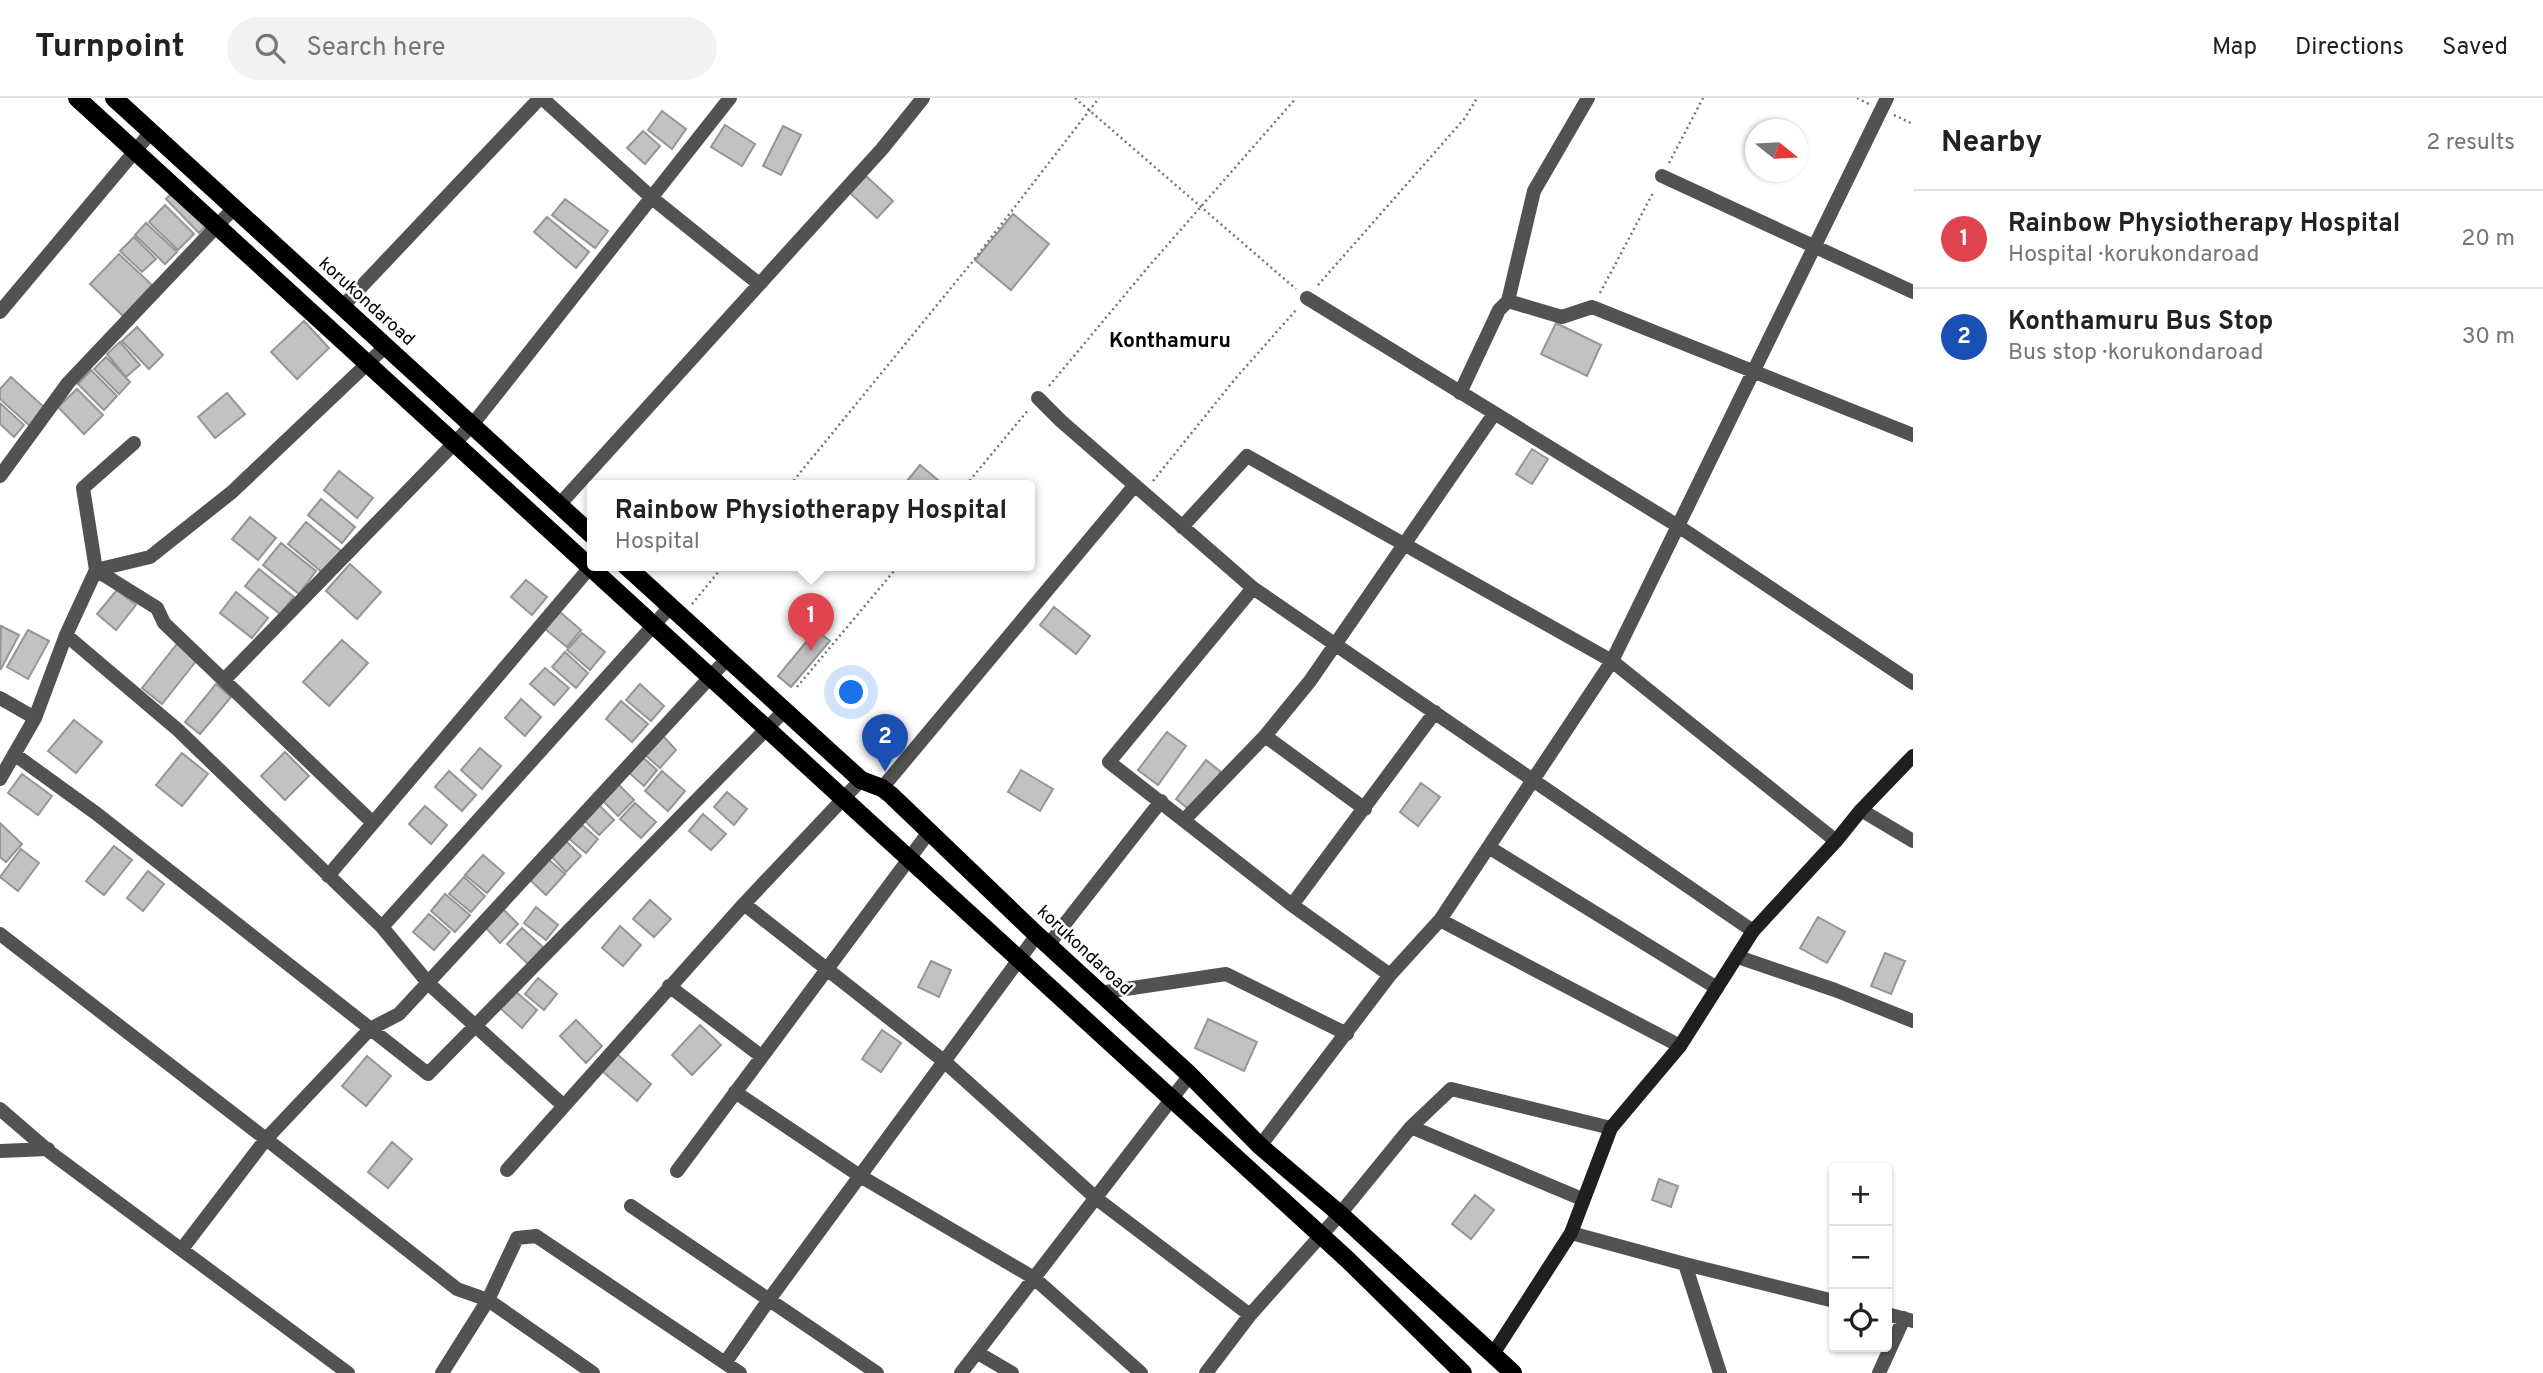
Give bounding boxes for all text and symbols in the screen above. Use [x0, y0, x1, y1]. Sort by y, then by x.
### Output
search box [227, 17, 717, 80]
text: Turnpoint [35, 27, 185, 69]
icon: search [251, 29, 289, 67]
text: Search here [307, 32, 446, 65]
text: Map [2212, 33, 2257, 63]
text: Directions [2295, 33, 2404, 63]
text: Saved [2442, 33, 2508, 63]
north arrow [1745, 119, 1808, 182]
text: Nearby [1941, 125, 2042, 162]
text: 2 results [2426, 129, 2515, 158]
text: Rainbow Physiotherapy Hospital [2008, 208, 2400, 241]
text: 1 [1959, 225, 1969, 254]
text: 20 m [2461, 225, 2515, 254]
text: Hospital · korukondaroad [2008, 241, 2259, 270]
street label: korukondaroad [313, 253, 419, 351]
text: Konthamuru Bus Stop [2008, 306, 2273, 339]
text: 2 [1957, 323, 1971, 352]
text: 30 m [2462, 323, 2515, 352]
district label: Konthamuru [1109, 328, 1231, 355]
text: Bus stop · korukondaroad [2008, 339, 2263, 368]
popup [587, 480, 1035, 571]
text: Rainbow Physiotherapy Hospital [615, 495, 1007, 528]
text: Hospital [615, 528, 700, 557]
pin: 1 [788, 593, 834, 651]
your location [834, 675, 868, 709]
pin: 2 [862, 714, 908, 772]
street label: korukondaroad [1032, 901, 1136, 1001]
map controls [1829, 1163, 1892, 1352]
button: + [1829, 1163, 1892, 1226]
button: − [1829, 1226, 1892, 1289]
button: locate [1829, 1289, 1892, 1352]

